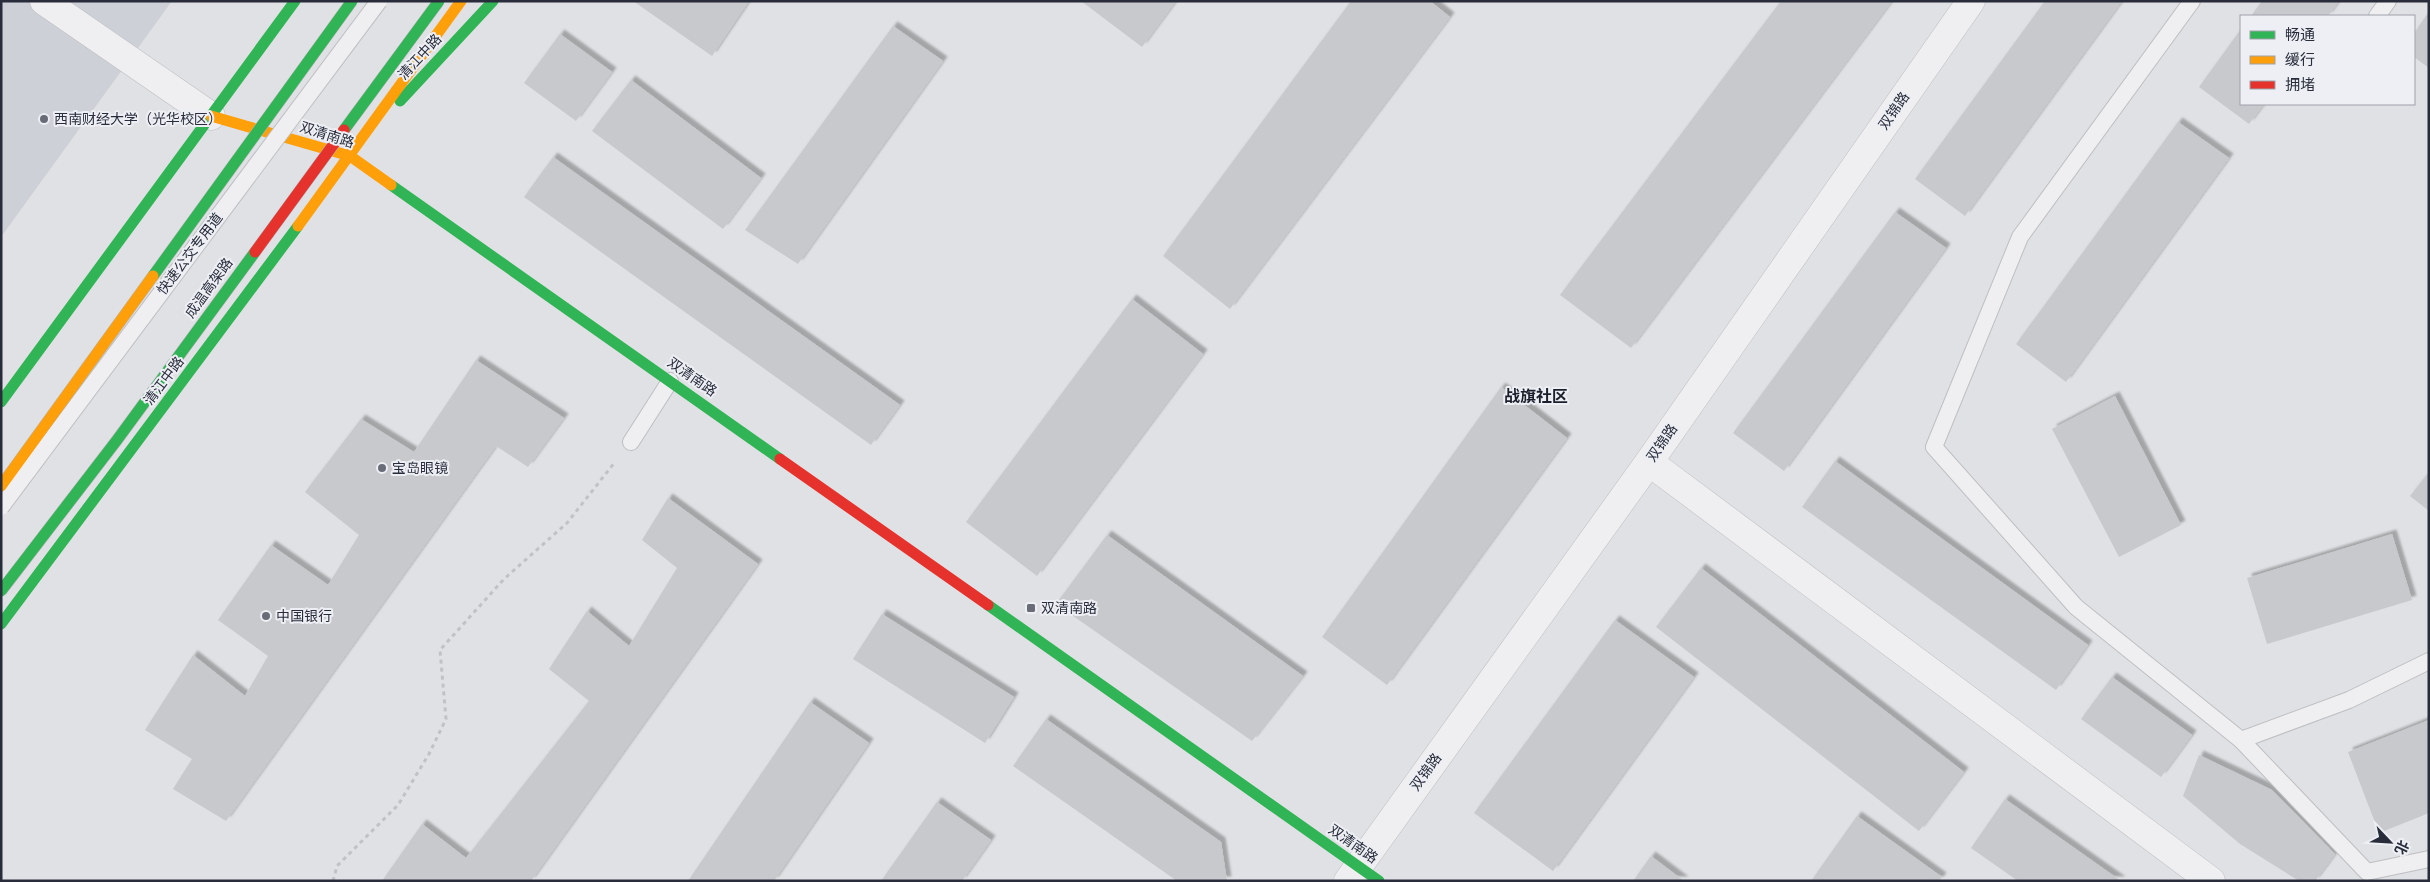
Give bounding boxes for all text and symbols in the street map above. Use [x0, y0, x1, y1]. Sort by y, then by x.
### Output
legend [2240, 15, 2415, 105]
text: 畅通 [2285, 25, 2315, 45]
street label: 清江中路 [394, 30, 446, 84]
text: 缓行 [2285, 50, 2315, 70]
text: 拥堵 [2285, 75, 2315, 95]
street label: 双锦路 [1874, 88, 1914, 134]
place label: 西南财经大学（光华校区） [54, 110, 222, 129]
marker: 西南财经大学（光华校区） [38, 113, 50, 125]
street label: 双清南路 [297, 117, 357, 153]
street label: 快速公交专用道 [153, 209, 227, 299]
street label: 成温高架路 [181, 254, 237, 322]
street label: 清江中路 [140, 353, 188, 409]
street label: 双清南路 [664, 353, 720, 401]
district label: 战旗社区 [1504, 386, 1568, 408]
street label: 双锦路 [1642, 420, 1682, 466]
place label: 宝岛眼镜 [392, 459, 448, 478]
marker: 宝岛眼镜 [376, 462, 388, 474]
place label: 双清南路 [1041, 599, 1097, 618]
marker: 双清南路 [1025, 602, 1037, 614]
place label: 中国银行 [276, 607, 332, 626]
marker: 中国银行 [260, 610, 272, 622]
street label: 双锦路 [1406, 749, 1446, 795]
north arrow [2365, 817, 2415, 867]
street label: 双清南路 [1325, 820, 1381, 868]
text: 北 [2390, 837, 2413, 858]

